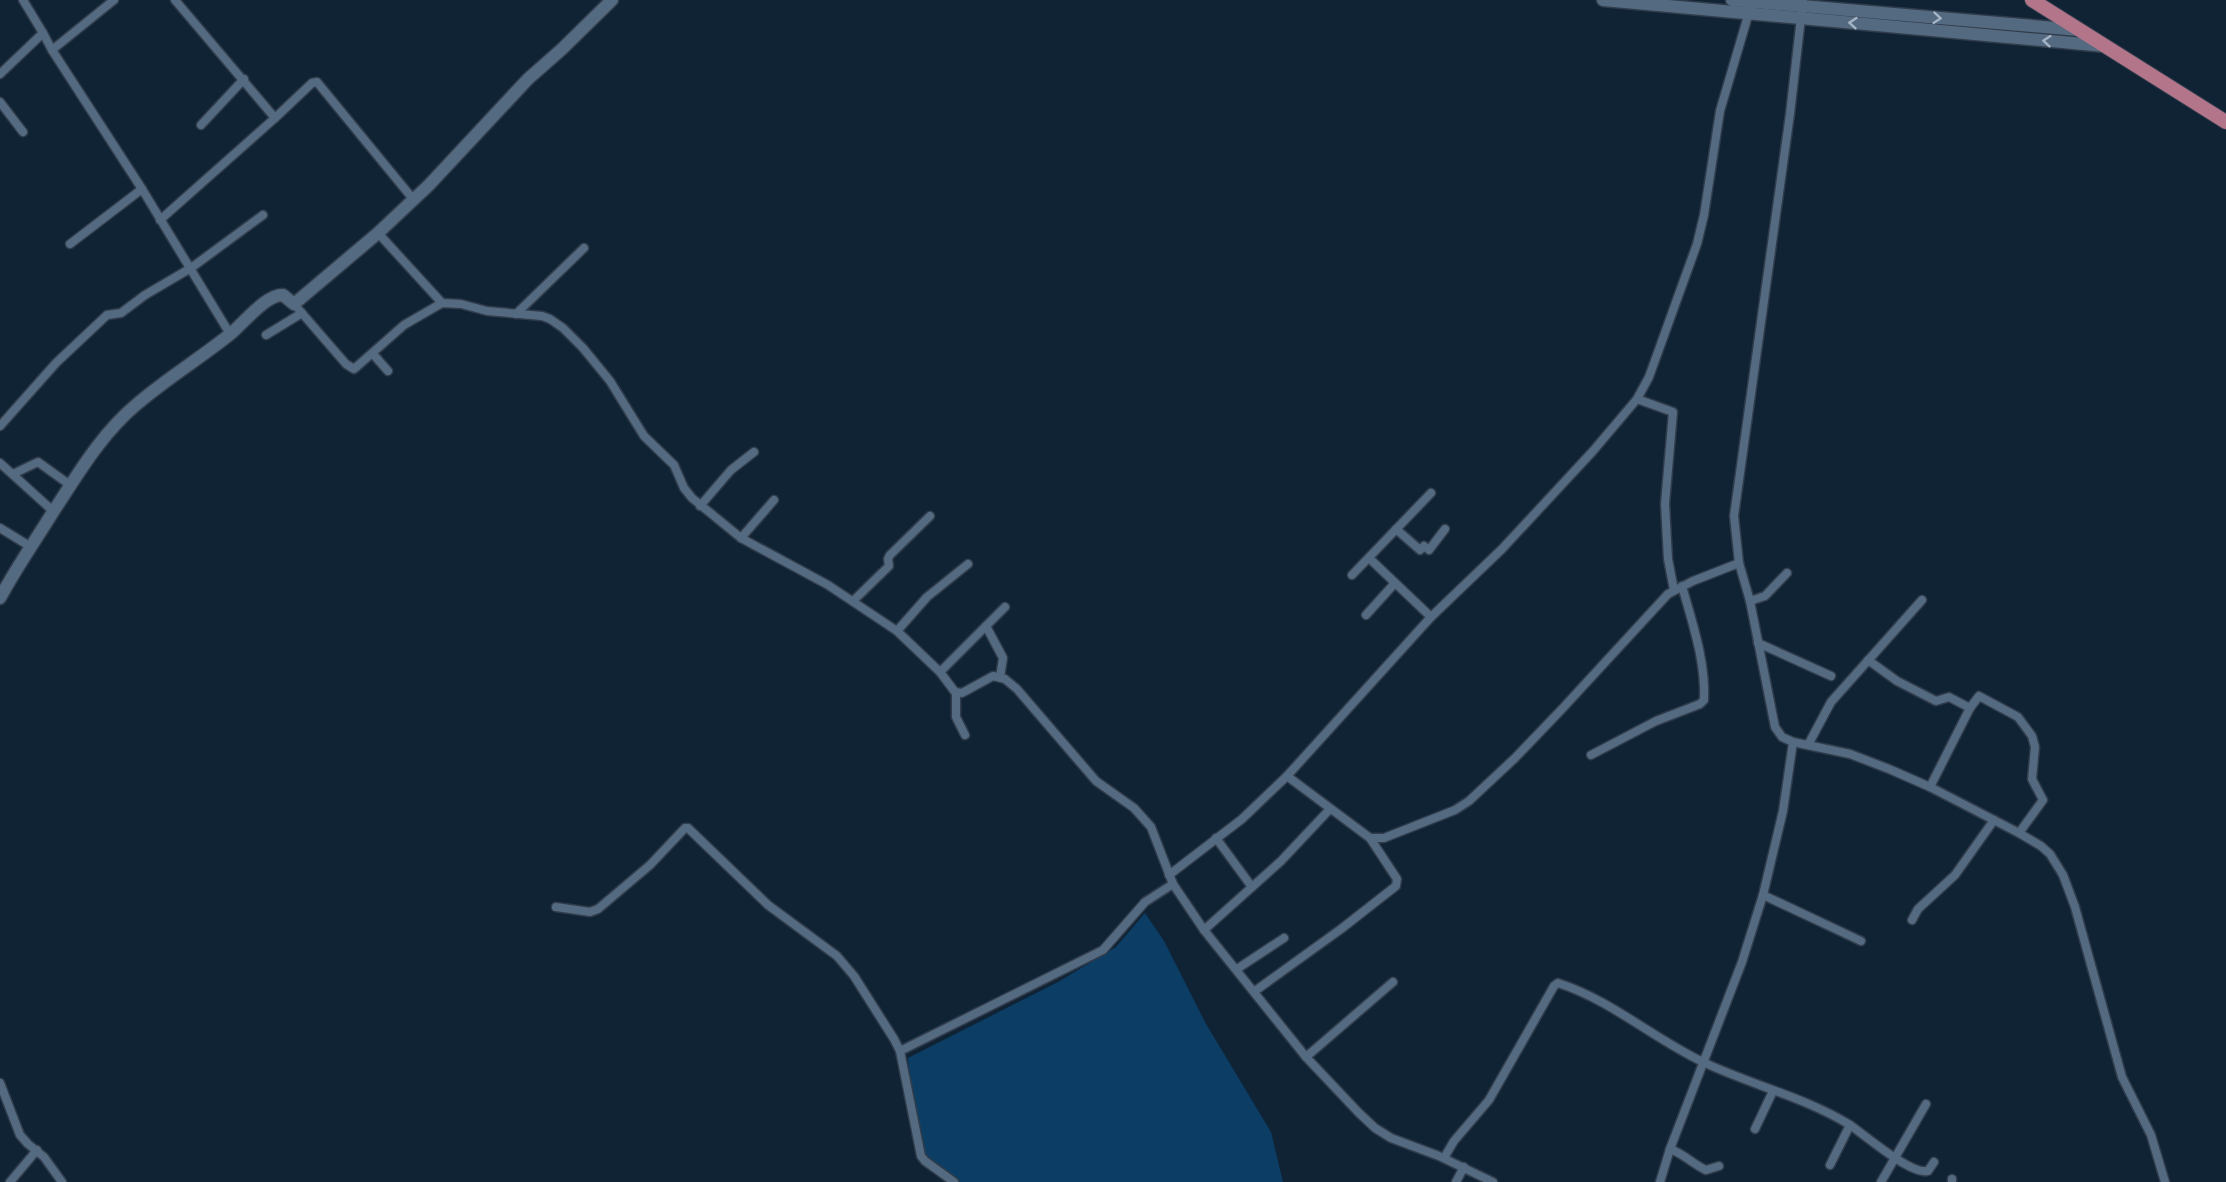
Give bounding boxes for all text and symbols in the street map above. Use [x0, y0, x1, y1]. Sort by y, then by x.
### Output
one-way arrow [1933, 11, 1942, 24]
one-way arrow [1849, 17, 1858, 30]
one-way arrow [2043, 35, 2052, 48]

